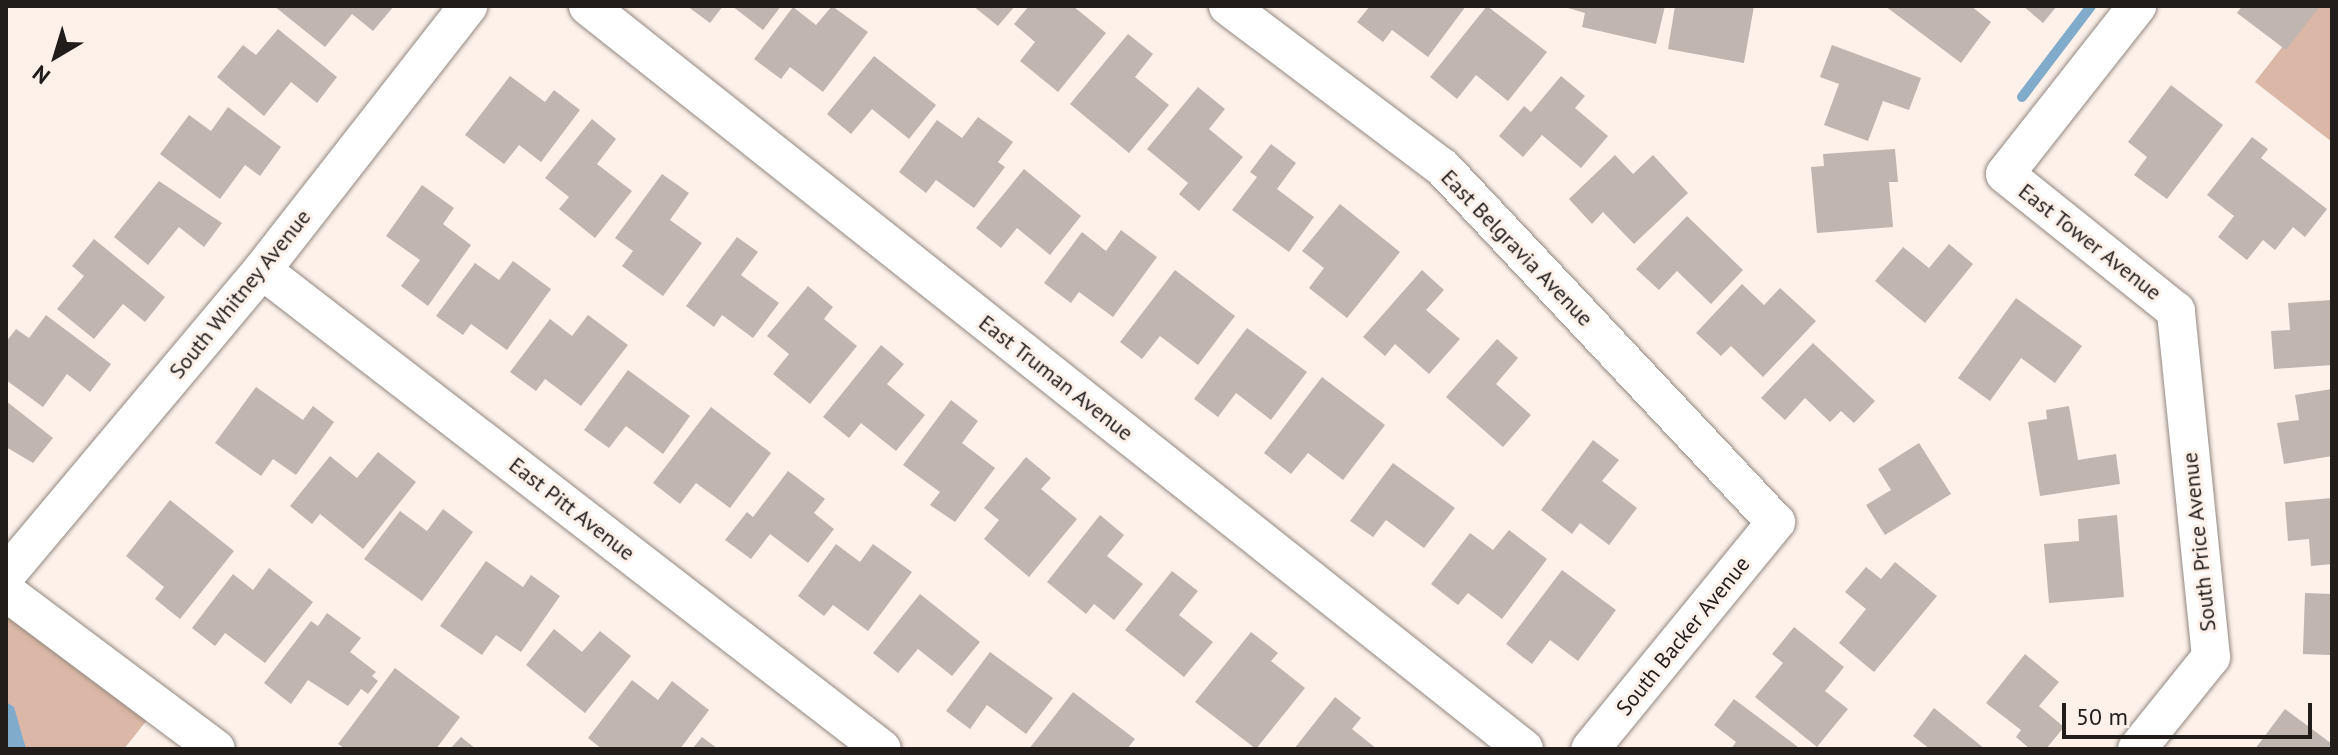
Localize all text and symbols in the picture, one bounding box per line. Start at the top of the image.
north arrow [16,16,96,96]
text: N [27,59,56,90]
street label: East Belgravia Avenue [1435,164,1599,332]
street label: East Tower Avenue [2013,178,2167,306]
street label: South Whitney Avenue [163,203,317,385]
street label: East Truman Avenue [973,309,1139,447]
street label: South Price Avenue [2176,451,2222,633]
street label: East Pitt Avenue [504,452,640,566]
street label: South Backer Avenue [1610,551,1756,721]
scale bar [2066,687,2316,737]
text: 50 m [2076,701,2128,732]

